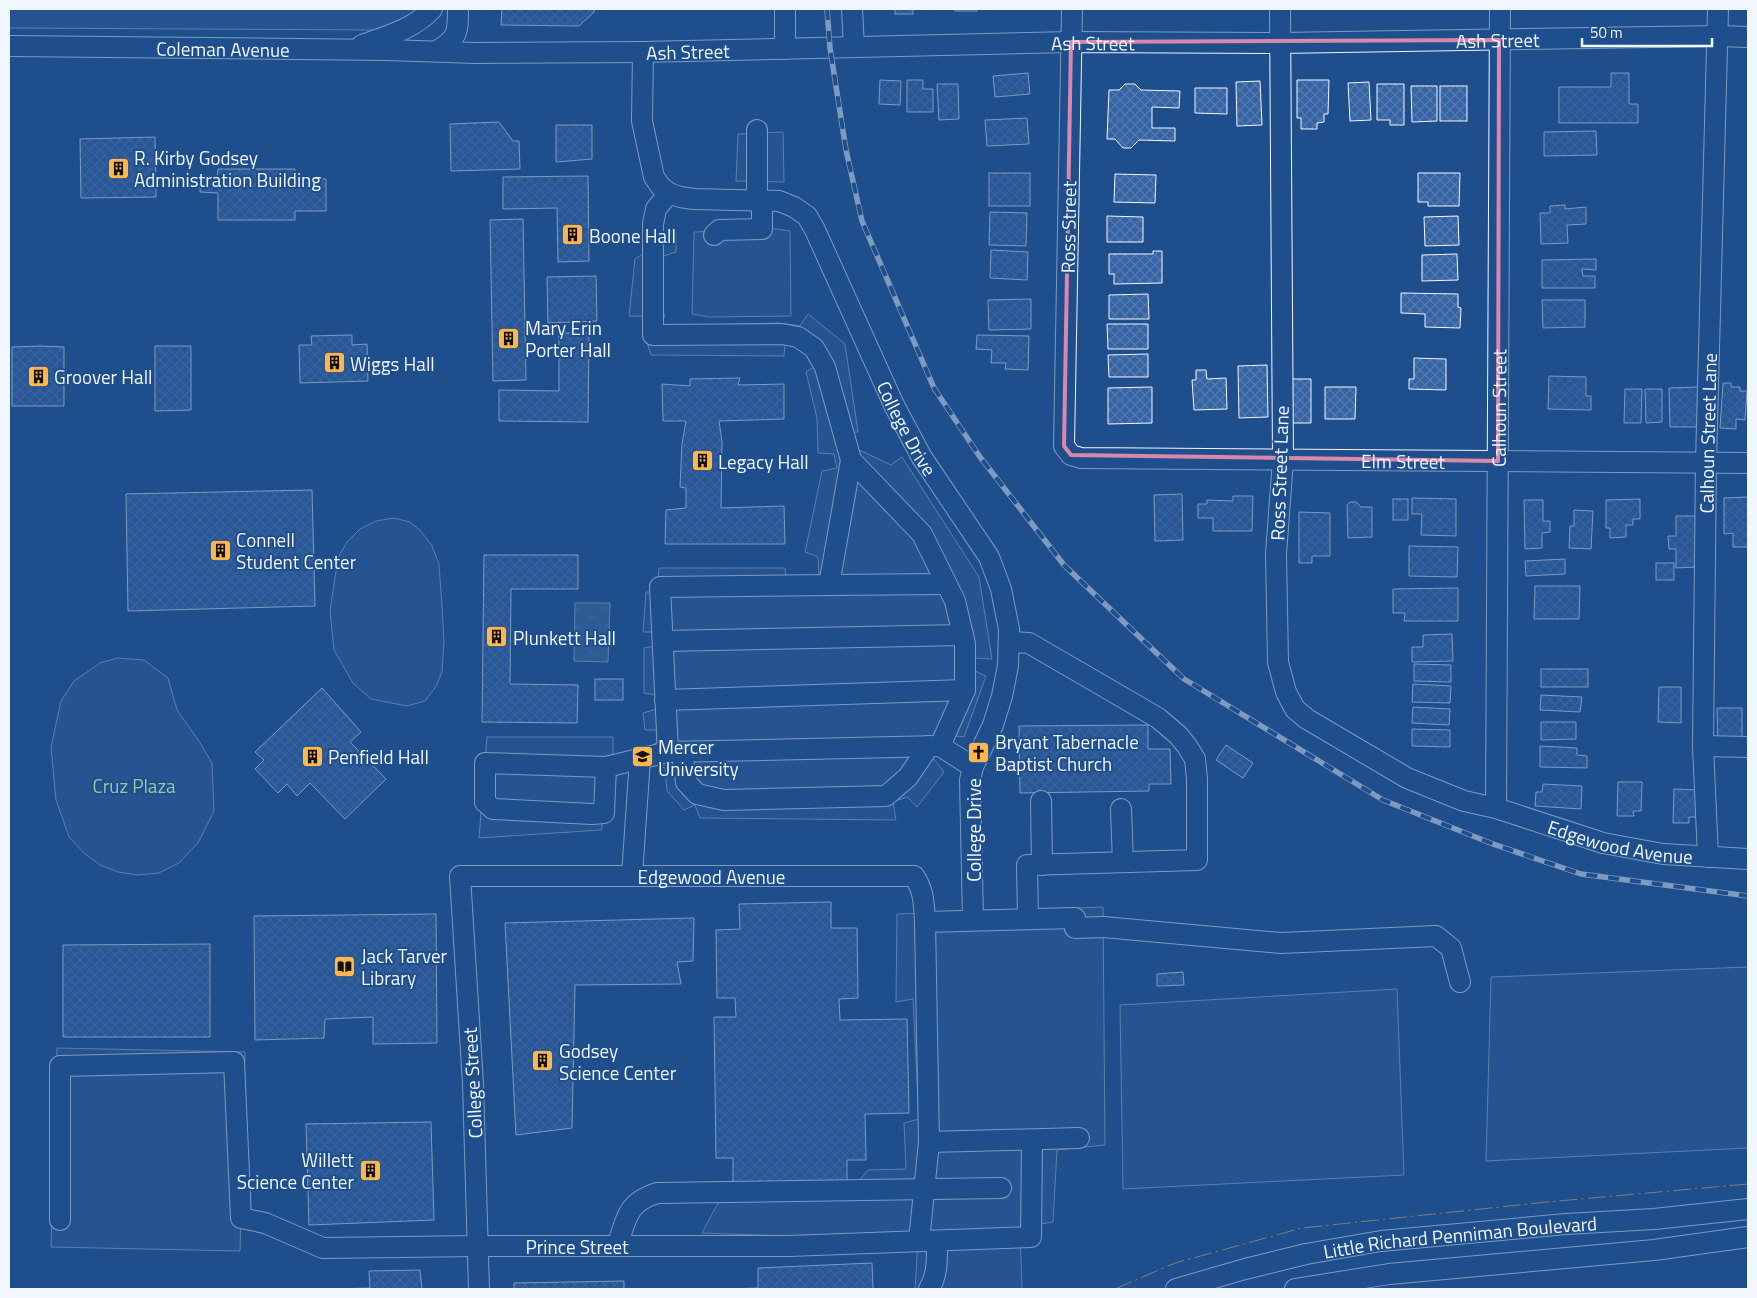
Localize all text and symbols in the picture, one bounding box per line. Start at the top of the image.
scale bar [1582,15,1712,47]
text: 50 m [1590,21,1623,44]
street label: Ash Street [1456,24,1540,55]
street label: Ash Street [1051,27,1135,57]
street label: Coleman Avenue [156,33,290,63]
street label: Ash Street [646,35,730,66]
place label: R. Kirby Godsey Administration Building [134,143,321,194]
building icon: R. Kirby Godsey Administration Building [106,156,130,180]
street label: Ross Street [1053,180,1083,273]
place label: Boone Hall [589,221,676,250]
building icon: Boone Hall [561,223,585,247]
place label: Mary Erin Porter Hall [525,313,611,364]
building icon: Mary Erin Porter Hall [497,326,521,350]
place label: Wiggs Hall [350,349,435,378]
street label: Calhoun Street [1483,349,1513,467]
building icon: Wiggs Hall [322,351,346,375]
street label: Calhoun Street Lane [1691,352,1723,514]
place label: Groover Hall [54,362,152,391]
building icon: Groover Hall [26,364,50,388]
street label: College Drive [870,376,945,481]
street label: Ross Street Lane [1262,405,1296,541]
street label: Elm Street [1361,446,1446,475]
place label: Legacy Hall [718,447,809,476]
building icon: Legacy Hall [690,449,714,473]
place label: Connell Student Center [236,525,357,576]
building icon: Connell Student Center [208,538,232,562]
place label: Plunkett Hall [513,623,616,652]
building icon: Plunkett Hall [485,625,509,649]
place label: Bryant Tabernacle Baptist Church [995,727,1139,778]
place label: Mercer University [658,732,739,783]
church icon: Bryant Tabernacle Baptist Church [967,740,991,764]
place label: Penfield Hall [328,742,429,771]
building icon: Penfield Hall [300,744,324,768]
school or university icon: Mercer University [630,745,654,769]
park label: Cruz Plaza [92,771,176,800]
street label: College Drive [959,778,988,882]
street label: Edgewood Avenue [1544,811,1694,870]
street label: Edgewood Avenue [638,862,785,891]
place label: Jack Tarver Library [361,941,448,992]
library icon: Jack Tarver Library [333,954,357,978]
street label: College Street [455,1026,489,1139]
place label: Godsey Science Center [559,1036,677,1087]
building icon: Godsey Science Center [531,1049,555,1073]
place label: Willett Science Center [237,1145,354,1196]
building icon: Willett Science Center [358,1158,382,1182]
street label: Little Richard Penniman Boulevard [1321,1208,1598,1265]
street label: Prince Street [525,1232,629,1261]

